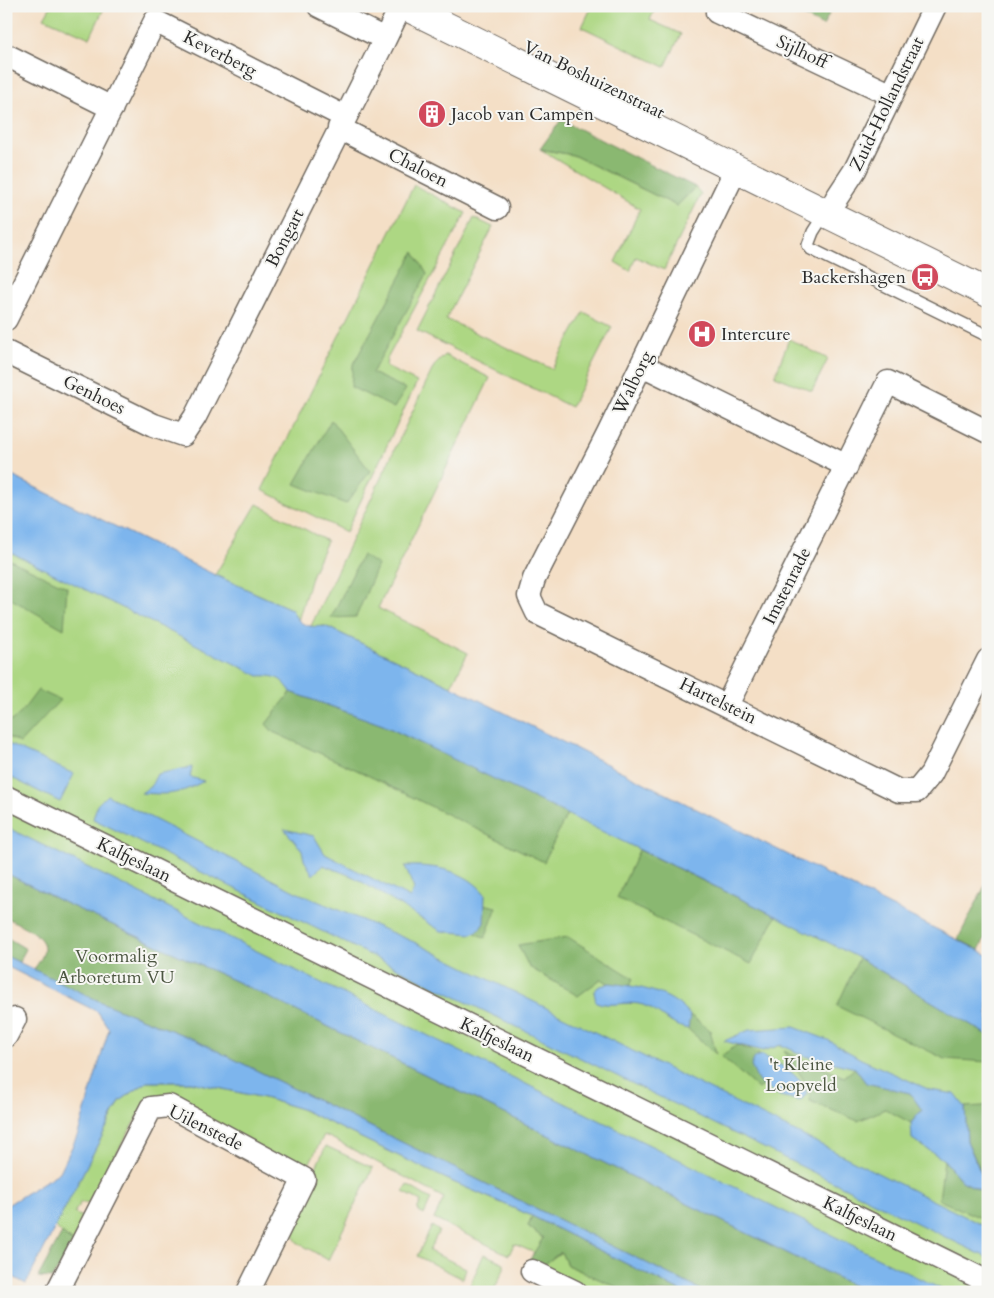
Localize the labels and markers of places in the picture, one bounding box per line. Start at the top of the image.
building icon: Jacob van Campen [417,99,447,129]
place label: Jacob van Campen [448,102,595,127]
bus stop icon: Backershagen [910,262,940,292]
place label: Backershagen [801,265,907,290]
hospital icon: Intercure [687,319,717,349]
place label: Intercure [721,322,791,347]

